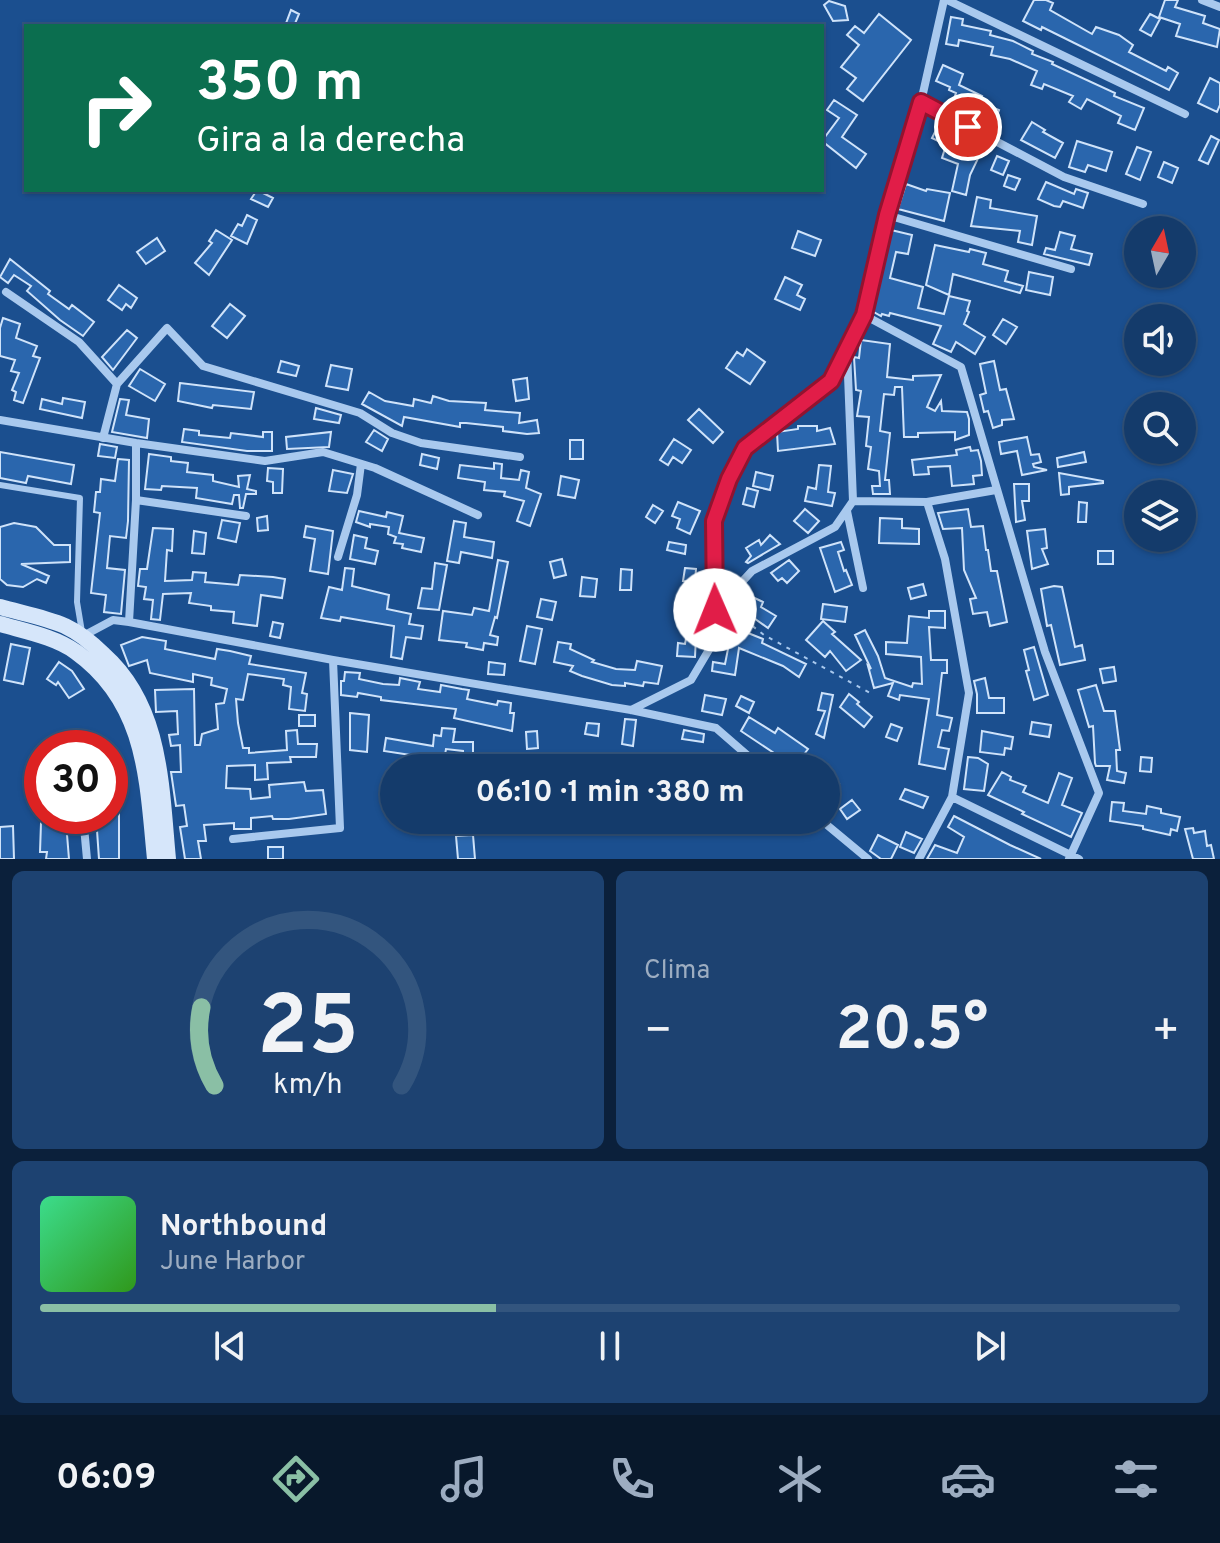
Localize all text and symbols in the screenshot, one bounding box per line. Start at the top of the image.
text: 350 m [196,50,364,120]
icon: right [64,56,168,160]
pin [934,93,1002,161]
icon: arrive [946,105,990,149]
text: Gira a la derecha [196,119,465,165]
north arrow [1124,216,1196,288]
map controls [1124,216,1196,552]
button: sound [1124,304,1196,376]
button: search [1124,392,1196,464]
button: layers [1124,480,1196,552]
position arrow [673,568,757,652]
speed limit sign: 30 [24,730,128,834]
text: 06:10 · 1 min · 380 m [475,775,745,812]
text: Clima [644,955,710,988]
text: 25 [257,979,359,1084]
text: 20.5° [836,995,988,1071]
text: − [644,1005,672,1061]
text: + [1152,1005,1180,1061]
text: km/h [273,1068,343,1104]
text: Northbound [160,1209,327,1246]
text: June Harbor [160,1246,305,1279]
icon: previous [208,1324,252,1368]
icon: pause [588,1324,632,1368]
icon: next [968,1324,1012,1368]
icon: directions [268,1451,324,1507]
icon: music [436,1451,492,1507]
icon: phone [604,1451,660,1507]
icon: climate [772,1451,828,1507]
icon: car [940,1451,996,1507]
icon: filters [1108,1451,1164,1507]
text: 06:09 [56,1456,156,1502]

